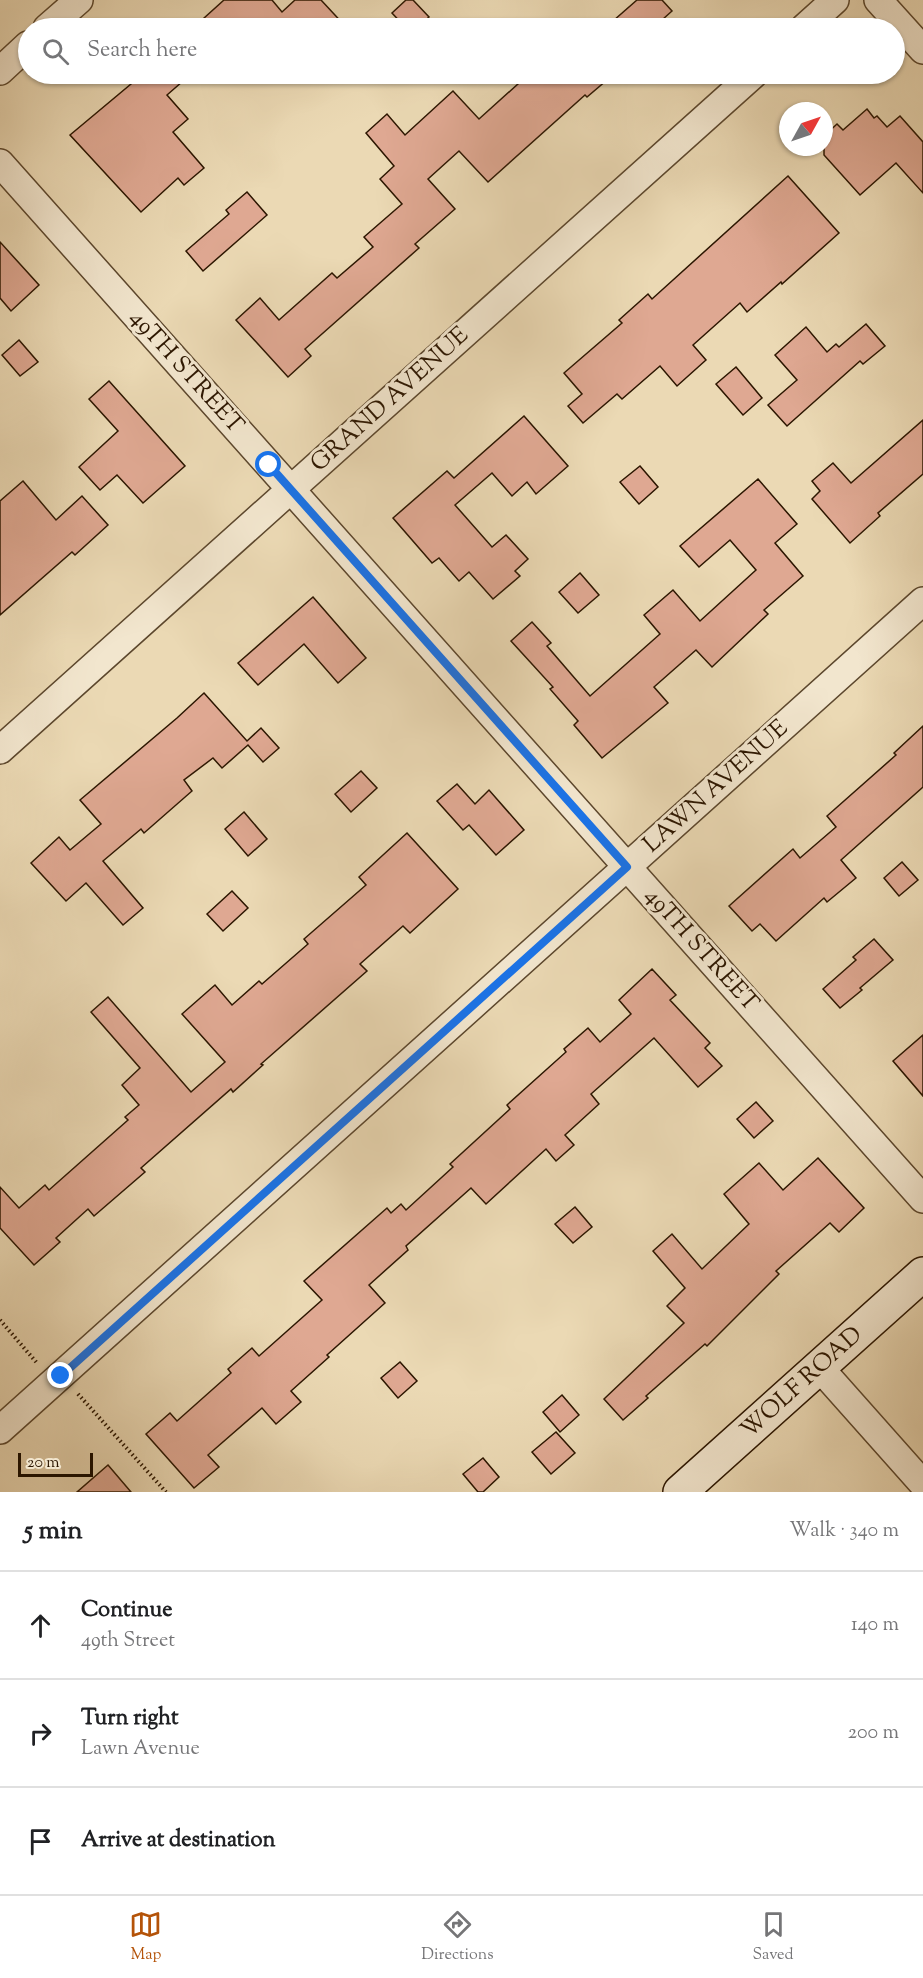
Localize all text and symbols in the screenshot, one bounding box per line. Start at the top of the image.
search box [18,18,905,84]
icon: search [39,35,72,68]
text: Search here [87,35,197,67]
north arrow [779,102,833,156]
street label: 49TH STREET [121,302,251,442]
street label: GRAND AVENUE [303,319,477,480]
route start [255,451,281,477]
street label: LAWN AVENUE [636,712,796,861]
street label: 49TH STREET [636,880,766,1020]
street label: WOLF ROAD [733,1319,871,1447]
route end [47,1362,73,1388]
scale bar [18,1450,93,1478]
text: 20 m [27,1452,60,1475]
text: 5 min [24,1513,83,1550]
text: Walk · 340 m [789,1517,899,1546]
text: Continue [81,1595,172,1627]
icon: ahead [24,1609,57,1642]
text: 140 m [851,1611,899,1640]
text: 49th Street [81,1627,175,1656]
text: Turn right [81,1703,178,1735]
icon: right [24,1717,57,1750]
text: 200 m [848,1719,899,1748]
text: Lawn Avenue [81,1735,200,1764]
icon: arrive [24,1825,57,1858]
text: Arrive at destination [81,1825,276,1857]
tab: Map [129,1908,162,1967]
tab: Directions [421,1908,494,1967]
tab: Saved [752,1908,794,1967]

